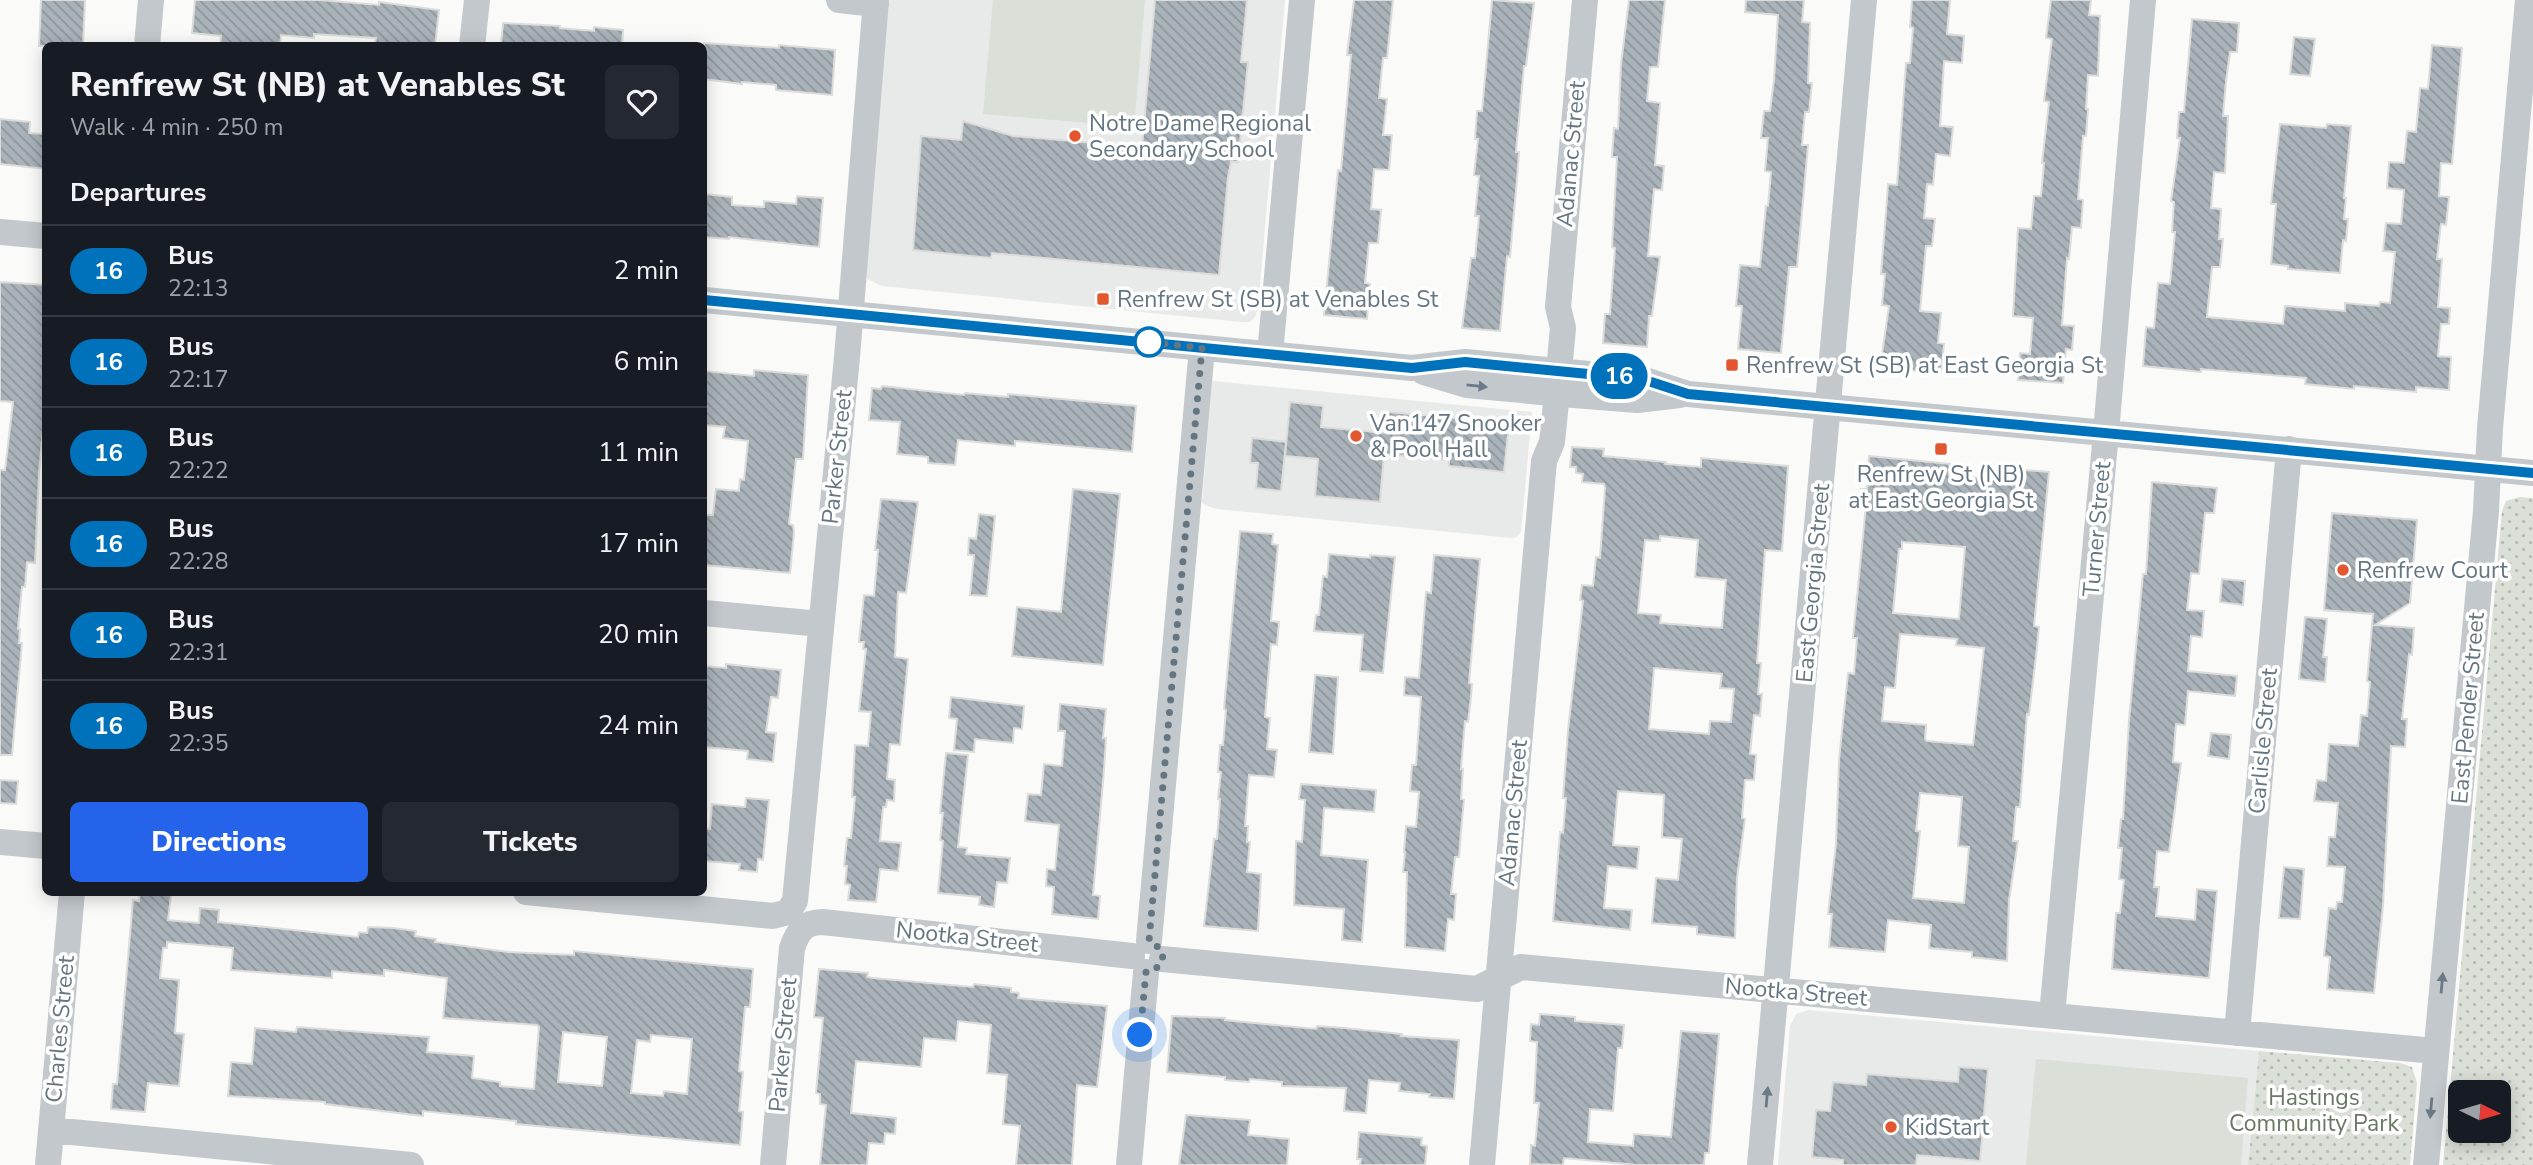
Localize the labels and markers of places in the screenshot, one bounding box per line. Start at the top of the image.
place label: Notre Dame Regional Secondary School [1089,108,1311,165]
marker: Notre Dame Regional Secondary School [1067,128,1083,144]
place label: Renfrew St (SB) at Venables St [1117,284,1439,315]
marker: Renfrew St (SB) at Venables St [1095,291,1111,307]
unlabelled marker [1134,327,1164,357]
place label: Renfrew St (SB) at East Georgia St [1746,350,2104,381]
marker: Renfrew St (SB) at East Georgia St [1724,357,1740,373]
place label: Van147 Snooker & Pool Hall [1369,408,1542,465]
marker: Van147 Snooker & Pool Hall [1348,428,1364,444]
marker: Renfrew St (NB) at East Georgia St [1933,441,1949,457]
place label: Renfrew St (NB) at East Georgia St [1848,459,2035,516]
place label: Renfrew Court [2357,555,2509,586]
marker: Renfrew Court [2335,562,2351,578]
place label: KidStart [1905,1112,1990,1143]
marker: KidStart [1883,1119,1899,1135]

